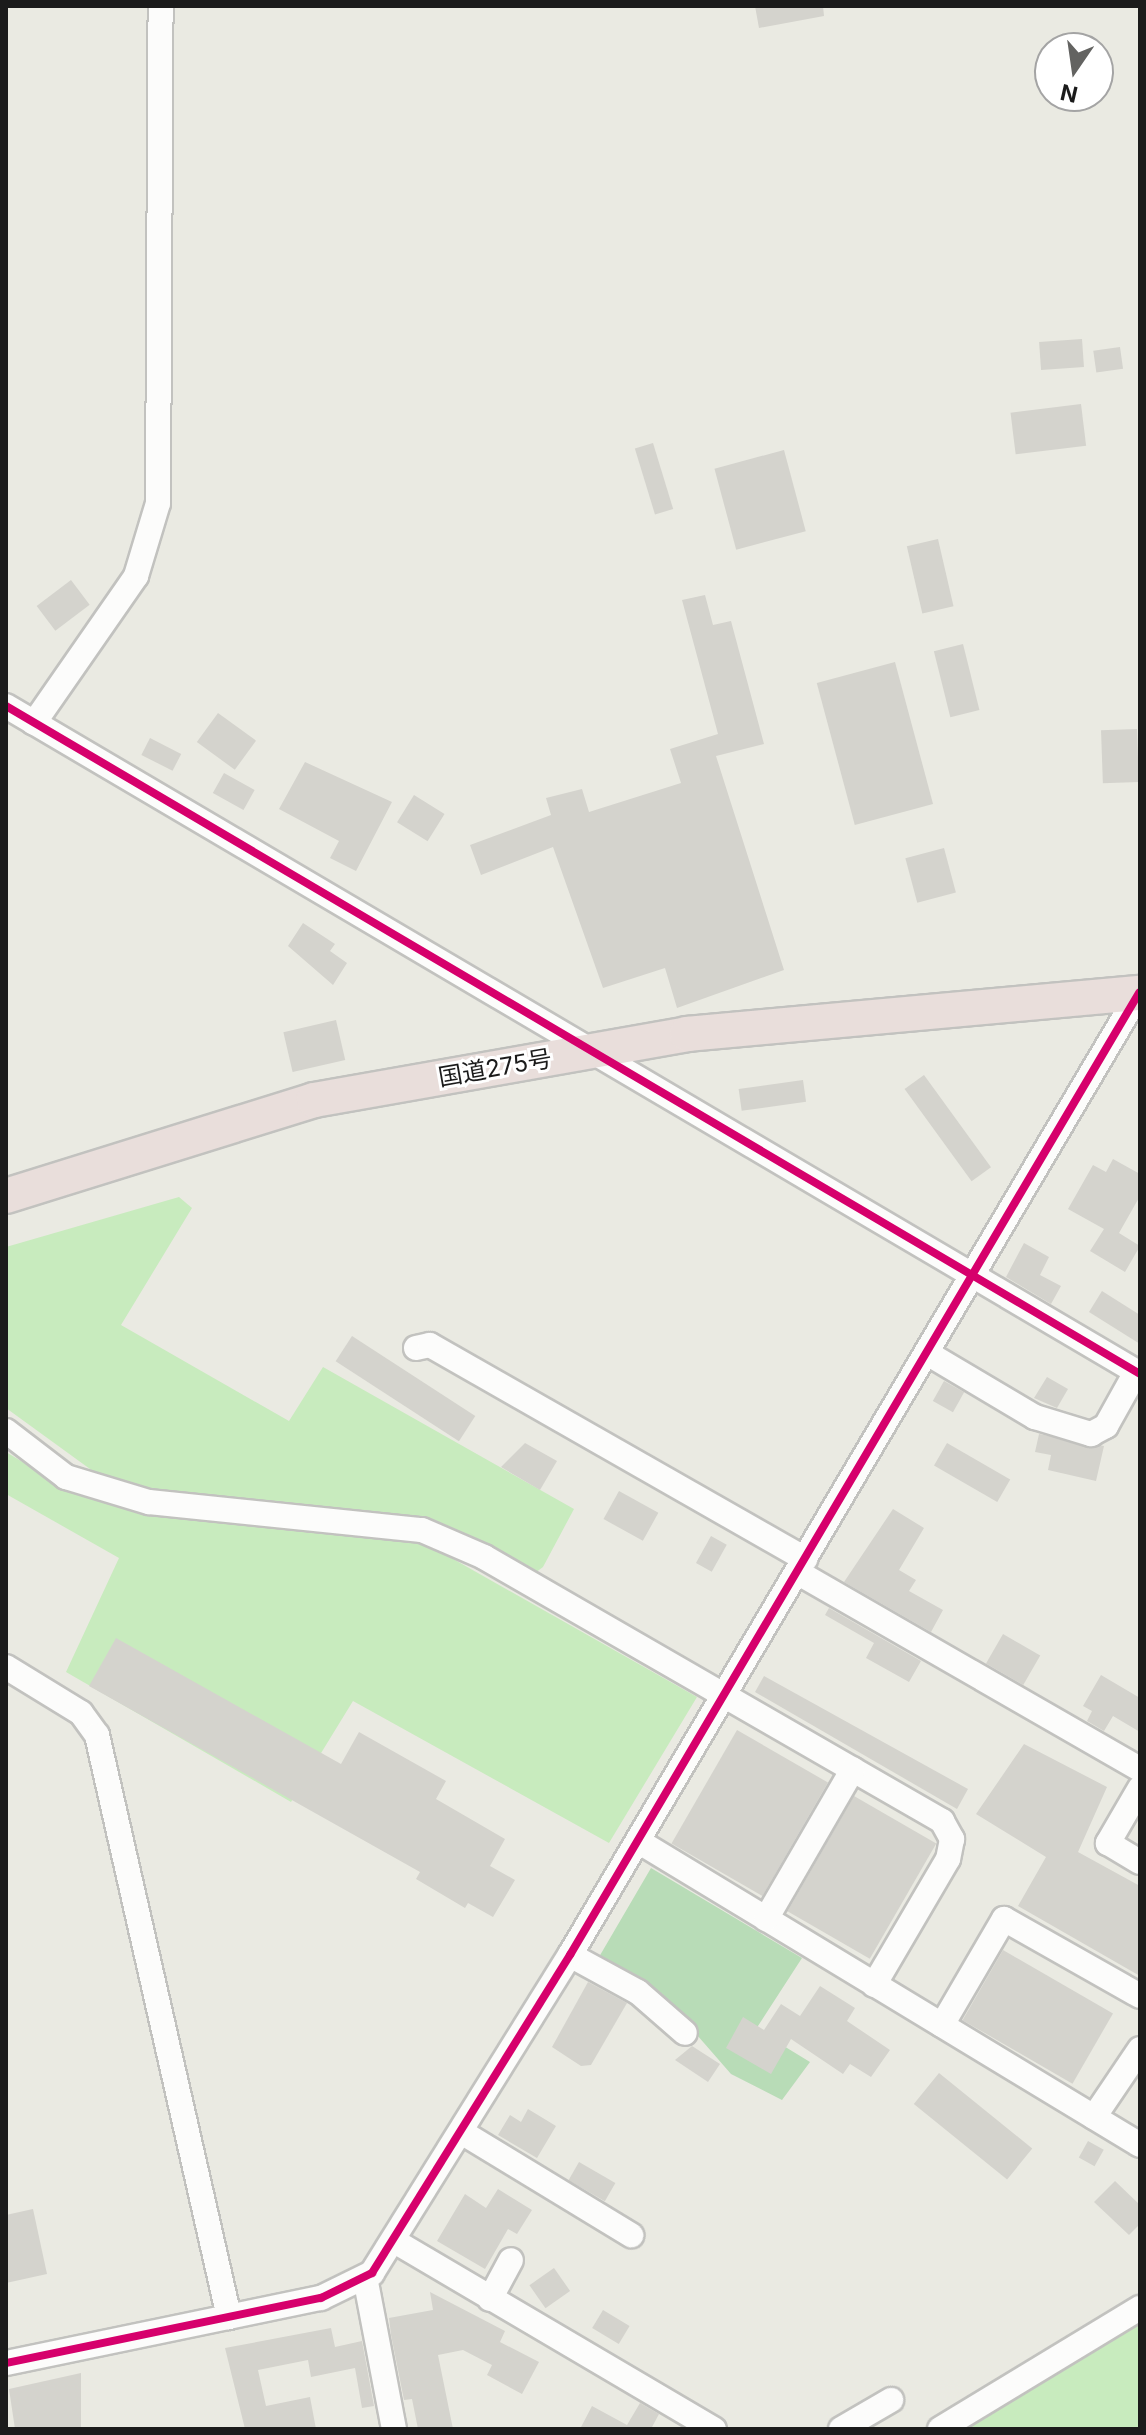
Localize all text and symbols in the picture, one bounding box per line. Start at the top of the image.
north arrow [1034,32,1114,112]
text: N [1058,79,1080,108]
street label: 国道275号 [436,1044,554,1092]

